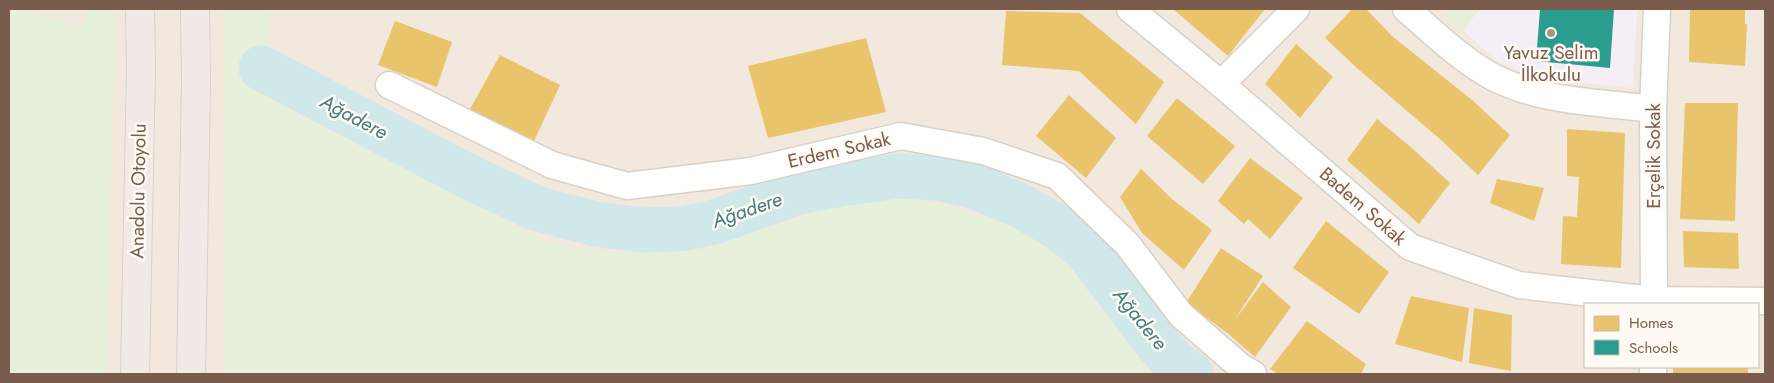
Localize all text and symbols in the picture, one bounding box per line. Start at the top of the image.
marker: Yavuz Selim İlkokulu [1545,27,1557,39]
place label: Yavuz Selim İlkokulu [1504,39,1598,88]
water label: Ağadere [314,87,393,147]
street label: Erçelik Sokak [1640,103,1667,209]
street label: Anadolu Otoyolu [123,123,153,259]
street label: Erdem Sokak [785,125,894,175]
street label: Badem Sokak [1314,161,1413,252]
water label: Ağadere [707,185,786,236]
water label: Ağadere [1105,281,1174,356]
legend [1584,303,1759,368]
text: Homes [1629,312,1673,334]
text: Schools [1629,337,1678,359]

